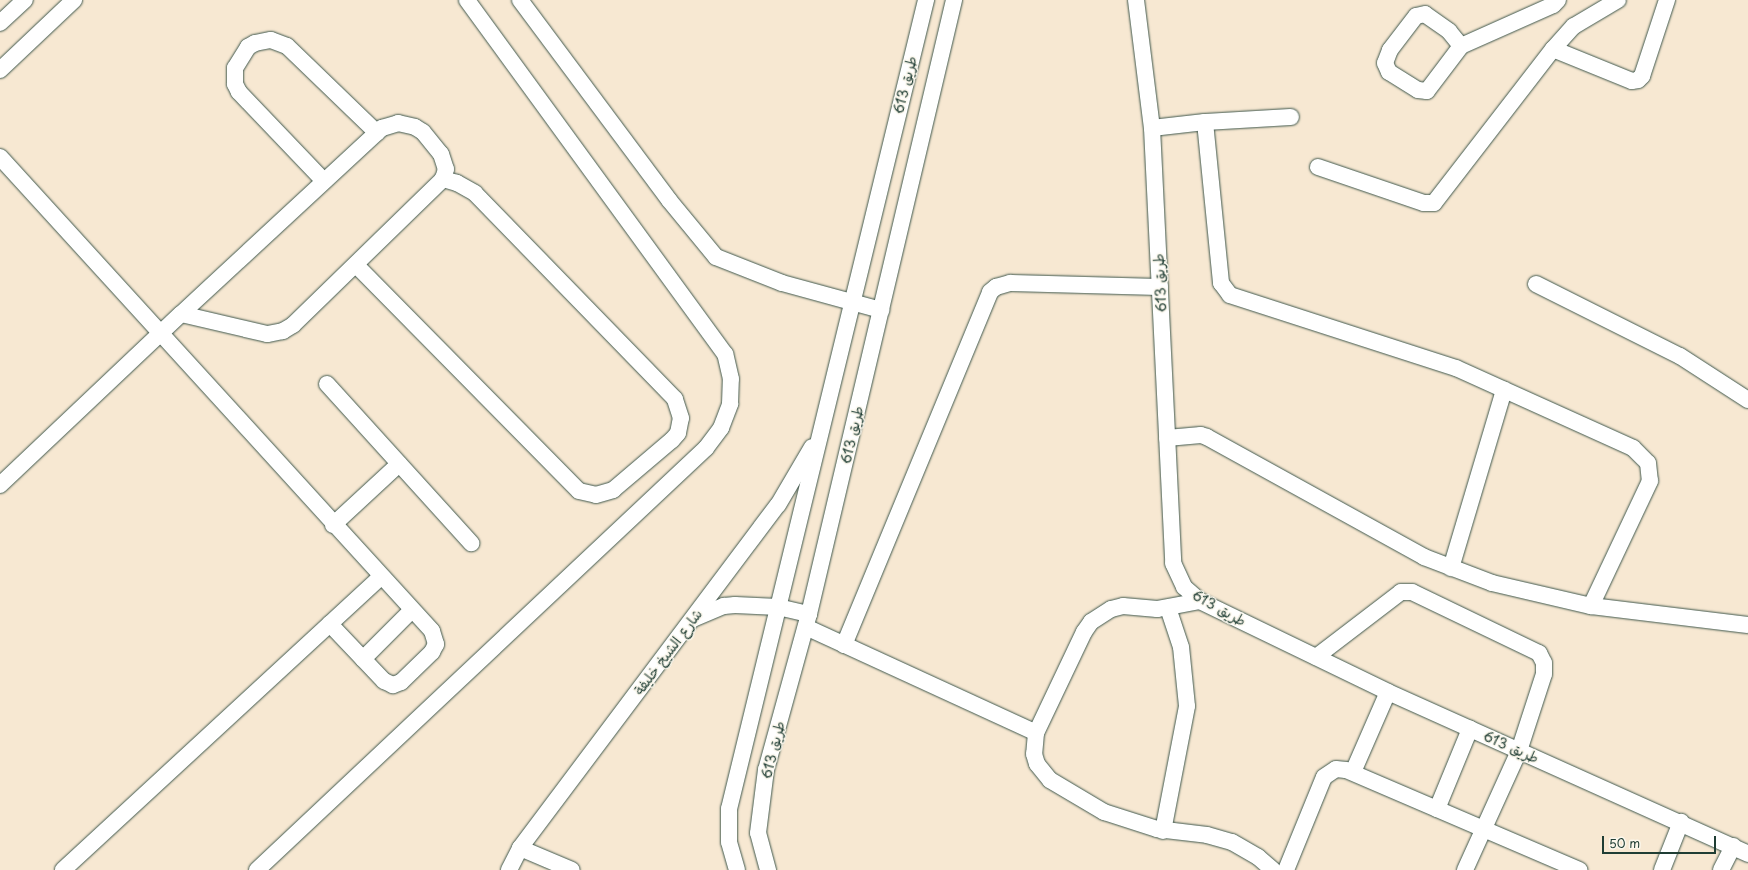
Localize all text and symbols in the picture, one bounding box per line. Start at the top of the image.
street label: طريق 613 [890,54,920,116]
street label: طريق 613 [1150,253,1170,313]
street label: طريق 613 [837,404,867,466]
street label: طريق 613 [1189,586,1249,630]
street label: شارع الشيخ خليفة [630,606,706,698]
street label: طريق 613 [758,719,788,781]
street label: طريق 613 [1481,727,1541,767]
scale bar [1604,828,1718,854]
text: 50 m [1609,834,1640,852]

